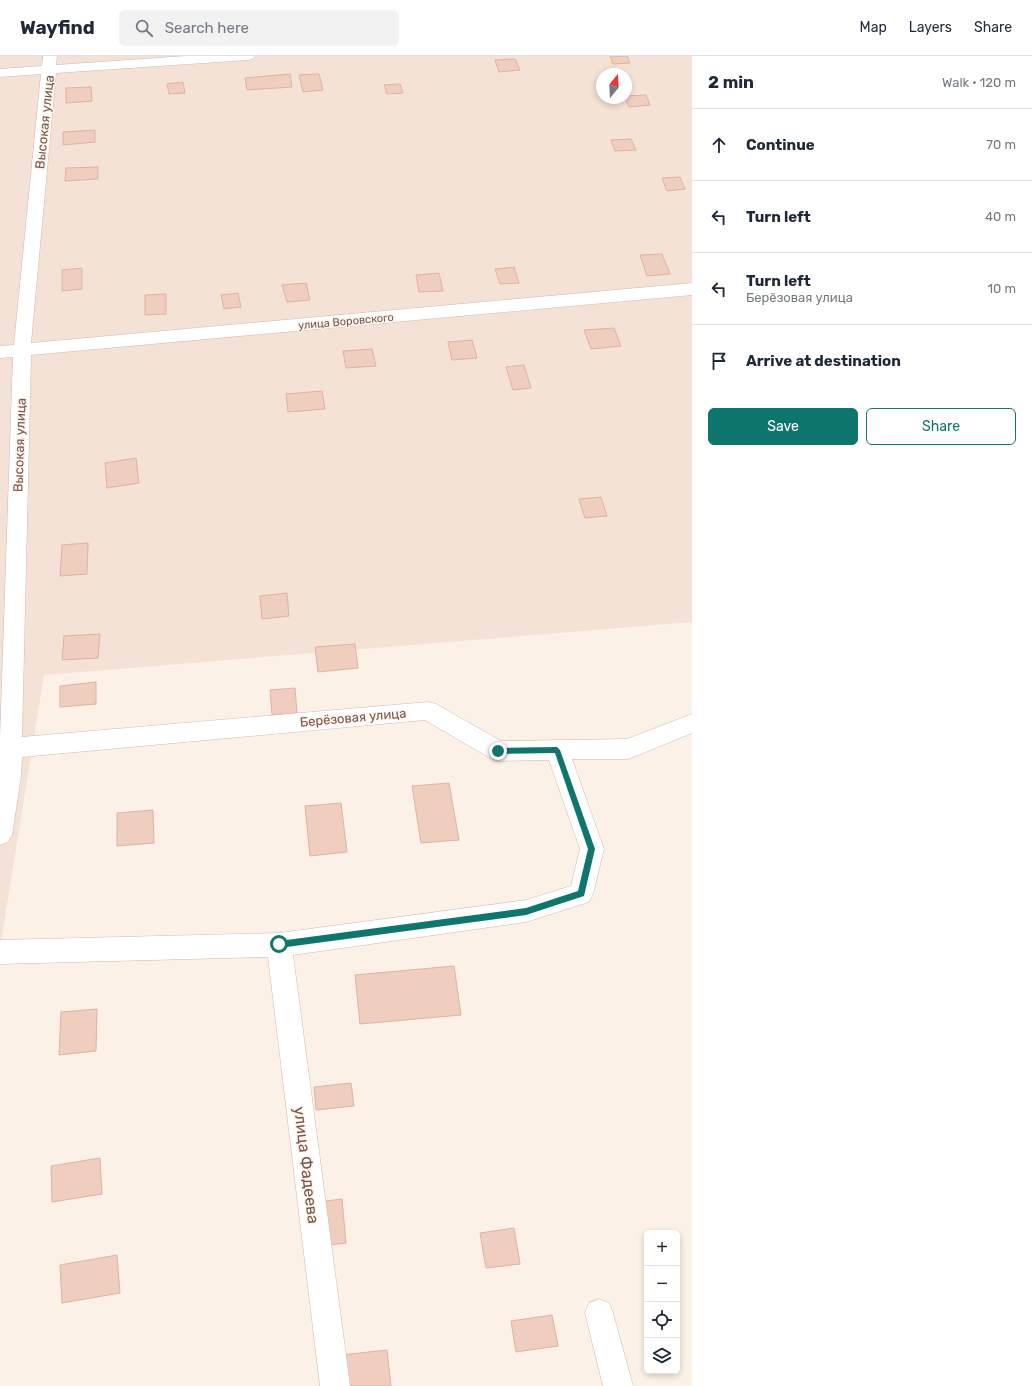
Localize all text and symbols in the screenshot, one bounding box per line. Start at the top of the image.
search box [119,10,399,46]
text: Wayfind [20,16,95,39]
icon: search [133,17,155,39]
text: Search here [165,19,249,37]
text: Map [860,19,887,36]
text: Layers [909,19,952,36]
text: Share [974,19,1012,36]
north arrow [596,68,632,104]
text: 2 min [708,72,754,92]
street label: Высокая улица [32,74,57,170]
text: Walk · 120 m [942,75,1016,90]
icon: ahead [708,134,730,156]
text: Continue [746,136,815,154]
text: 70 m [986,137,1016,152]
icon: left [708,206,730,228]
text: Turn left [746,208,811,226]
text: 40 m [985,209,1016,224]
text: Turn left [746,272,811,290]
icon: left [708,278,730,300]
text: 10 m [987,281,1016,296]
text: Берёзовая улица [746,290,853,305]
street label: улица Воровского [298,311,394,332]
icon: arrive [708,350,730,372]
text: Arrive at destination [746,352,901,370]
street label: Высокая улица [10,398,29,492]
button: Save [708,408,858,445]
button: Share [866,408,1016,445]
street label: Берёзовая улица [299,705,407,730]
route end [489,742,507,760]
route start [270,935,288,953]
street label: улица Фадеева [290,1105,323,1225]
map controls [644,1230,680,1374]
button: + [644,1230,680,1266]
button: − [644,1266,680,1302]
button: locate [644,1302,680,1338]
button: layers [644,1338,680,1374]

